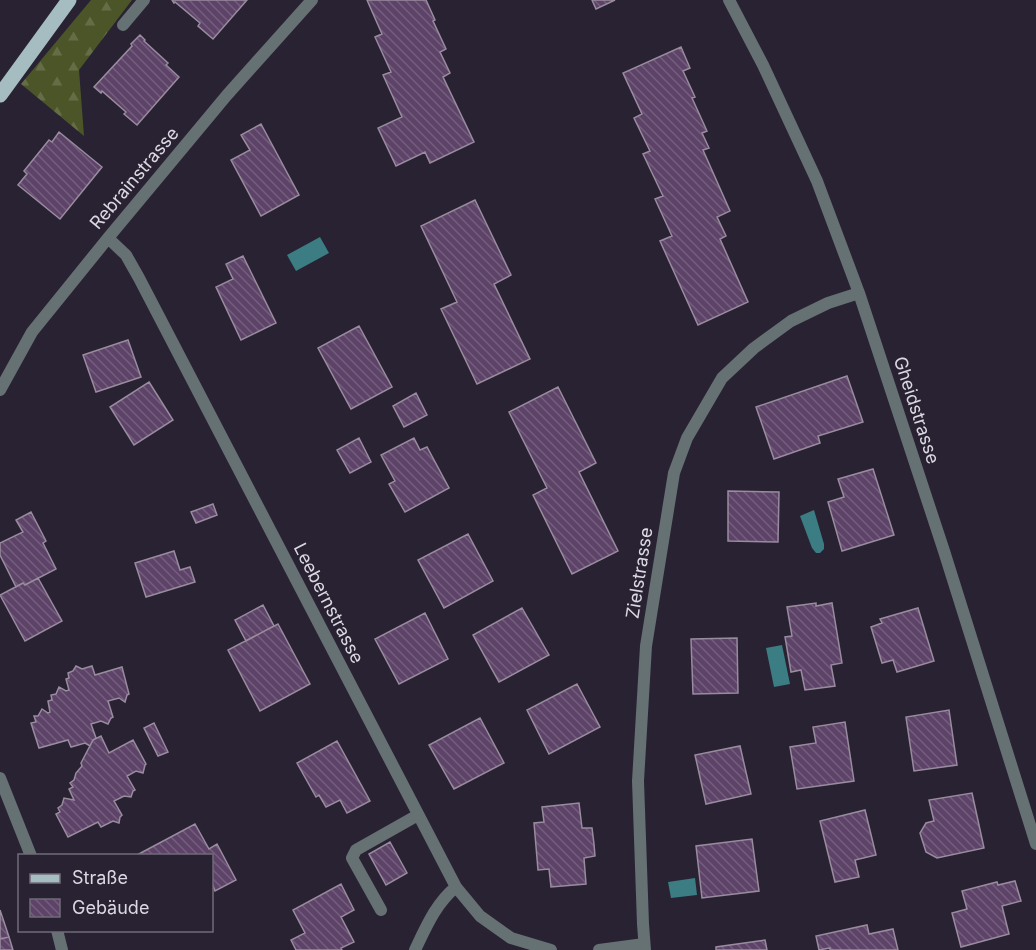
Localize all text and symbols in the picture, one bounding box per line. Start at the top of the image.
street label: Rebrainstrasse [85,123,183,233]
street label: Gheidstrasse [890,354,944,466]
street label: Zielstrasse [621,526,657,620]
street label: Leebernstrasse [290,539,368,667]
legend [18,854,213,932]
text: Straße [72,867,128,888]
text: Gebäude [72,897,149,918]

